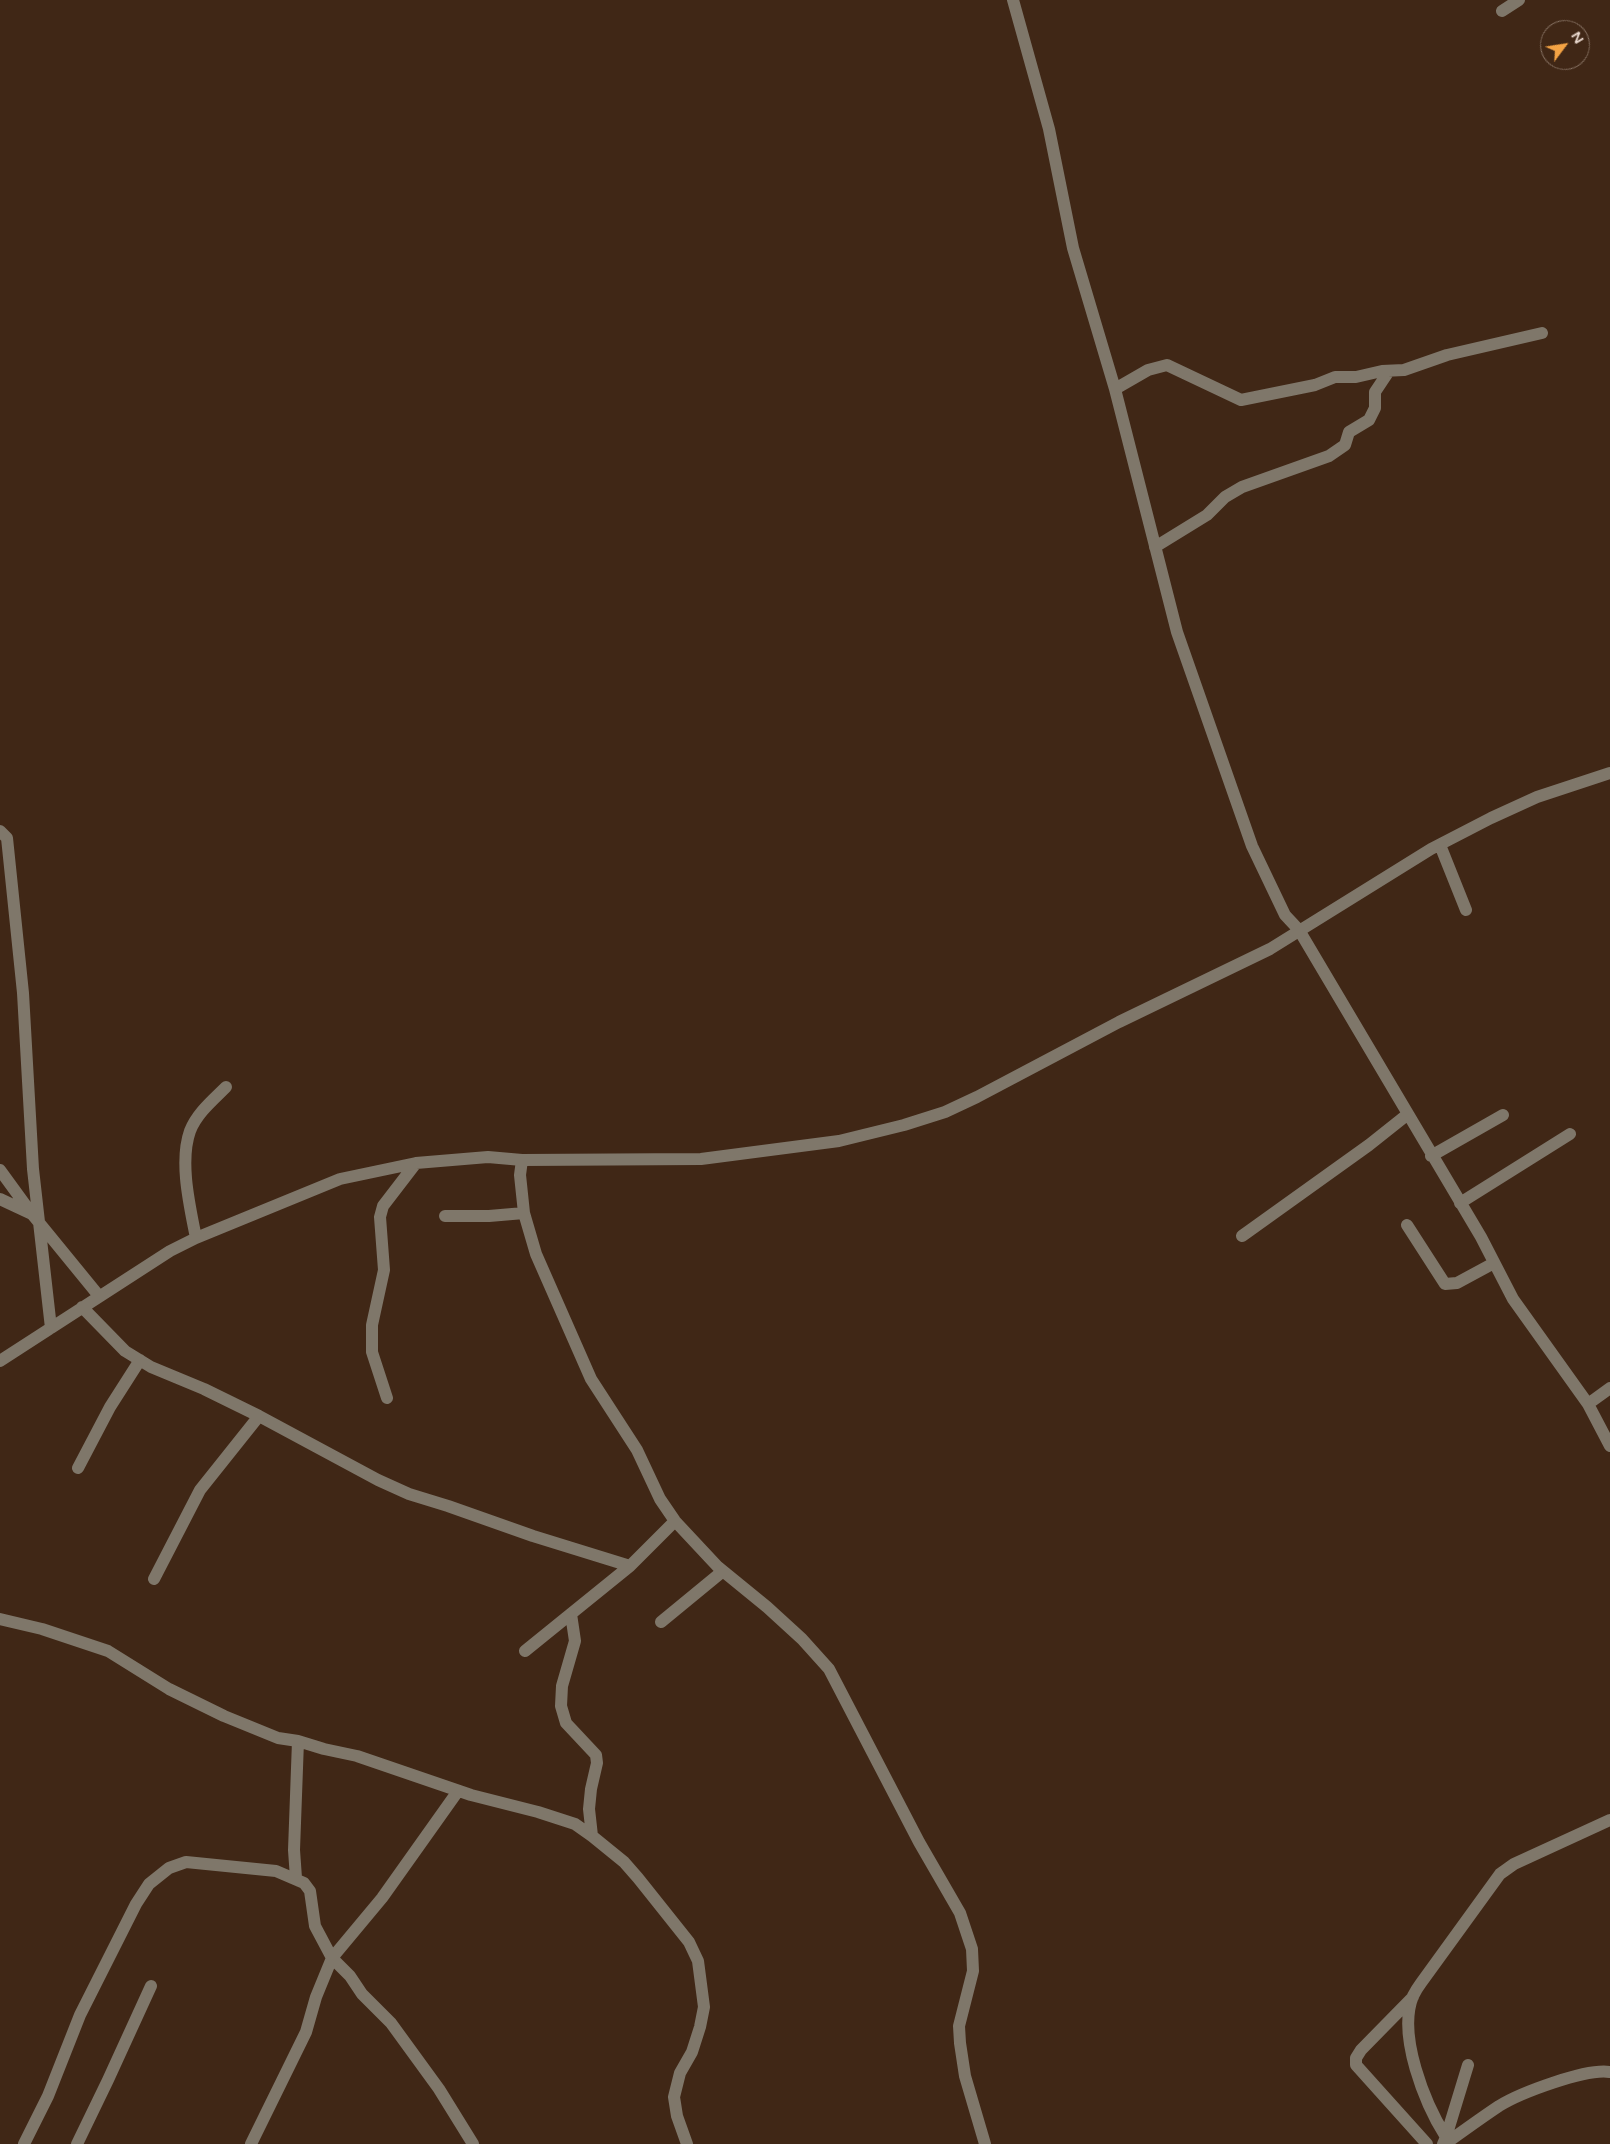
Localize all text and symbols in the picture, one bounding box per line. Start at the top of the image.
north arrow [1540,20,1590,70]
text: N [1567,28,1588,47]

